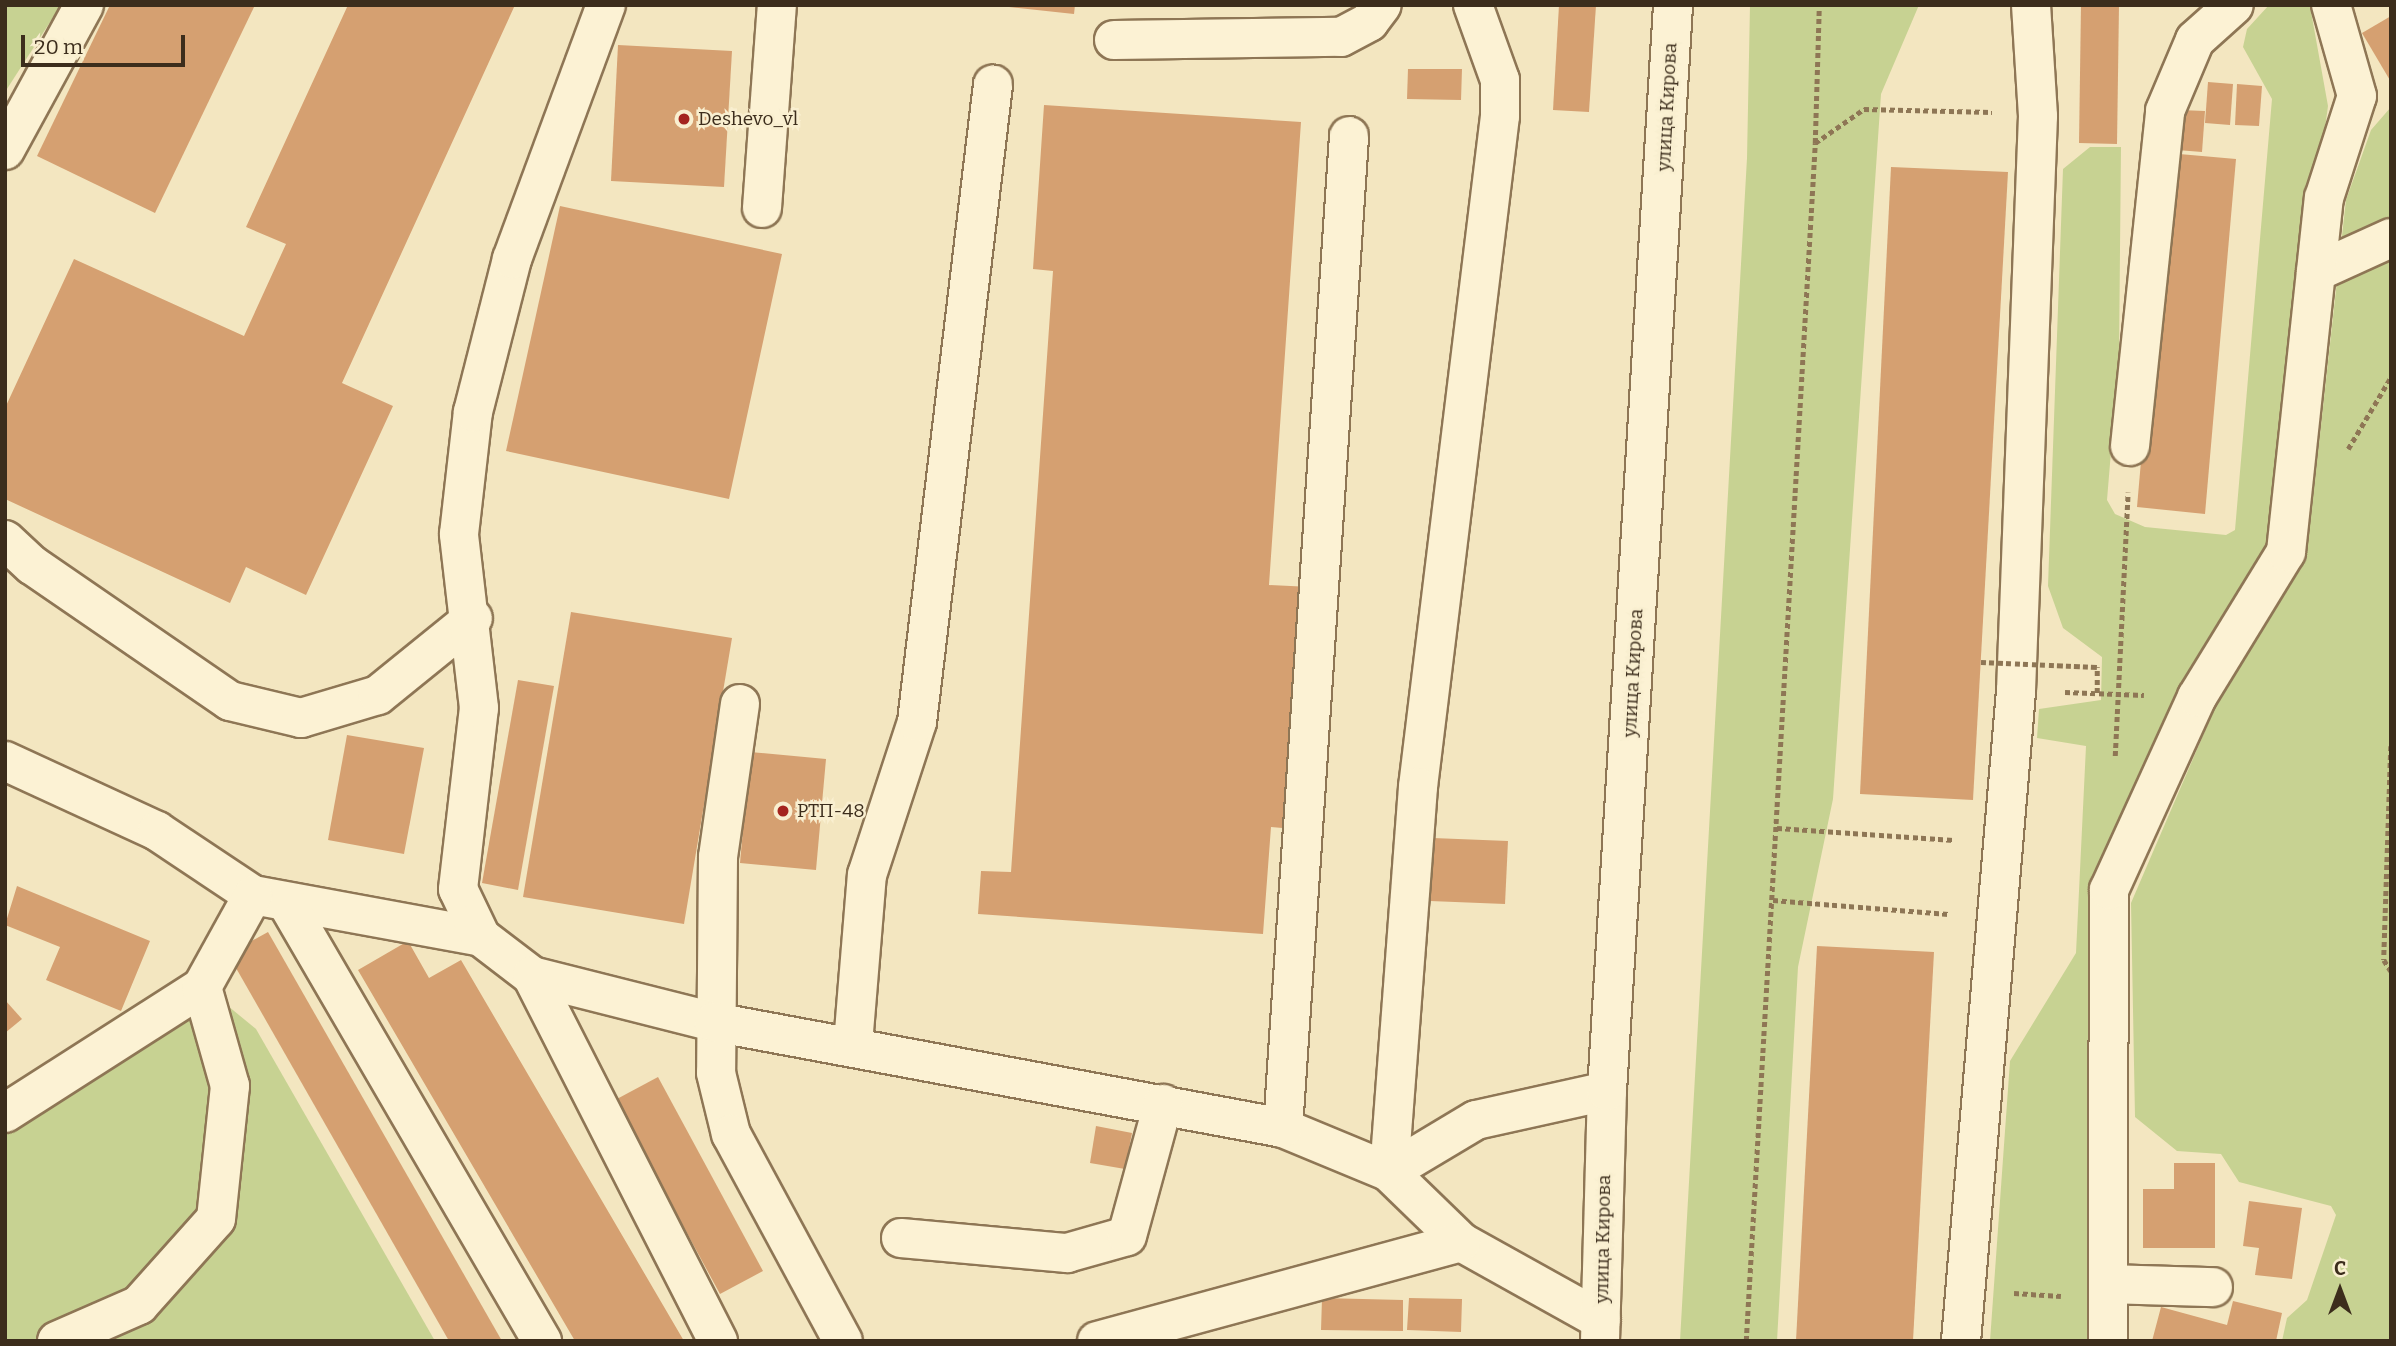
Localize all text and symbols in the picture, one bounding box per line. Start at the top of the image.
scale bar [24,21,189,65]
text: 20 m [34,34,83,60]
street label: улица Кирова [1652,42,1682,172]
place label: Deshevo_vl [698,108,798,130]
marker: Deshevo_vl [676,111,692,127]
street label: улица Кирова [1618,608,1648,738]
place label: РТП-48 [797,800,865,822]
marker: РТП-48 [775,803,791,819]
street label: улица Кирова [1590,1174,1616,1304]
north arrow [2305,1255,2375,1325]
text: С [2334,1257,2346,1280]

